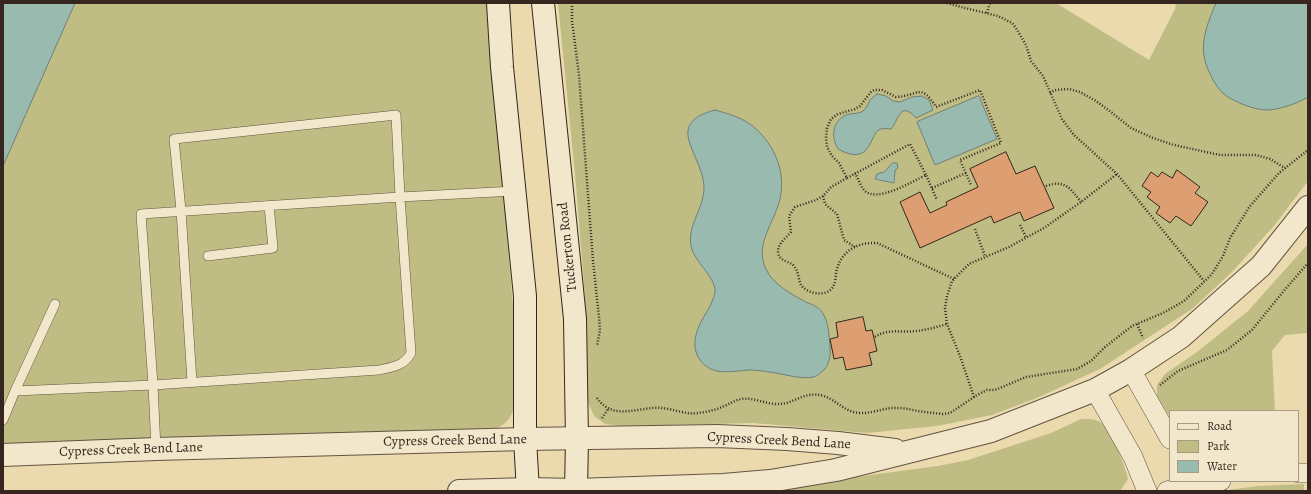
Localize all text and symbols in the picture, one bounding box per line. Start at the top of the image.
street label: Tuckerton Road [555,201,581,293]
legend [1169,410,1299,482]
text: Road [1207,418,1232,434]
street label: Cypress Creek Bend Lane [707,429,851,453]
street label: Cypress Creek Bend Lane [383,431,527,451]
text: Park [1207,438,1230,454]
street label: Cypress Creek Bend Lane [59,439,203,461]
text: Water [1207,458,1237,474]

